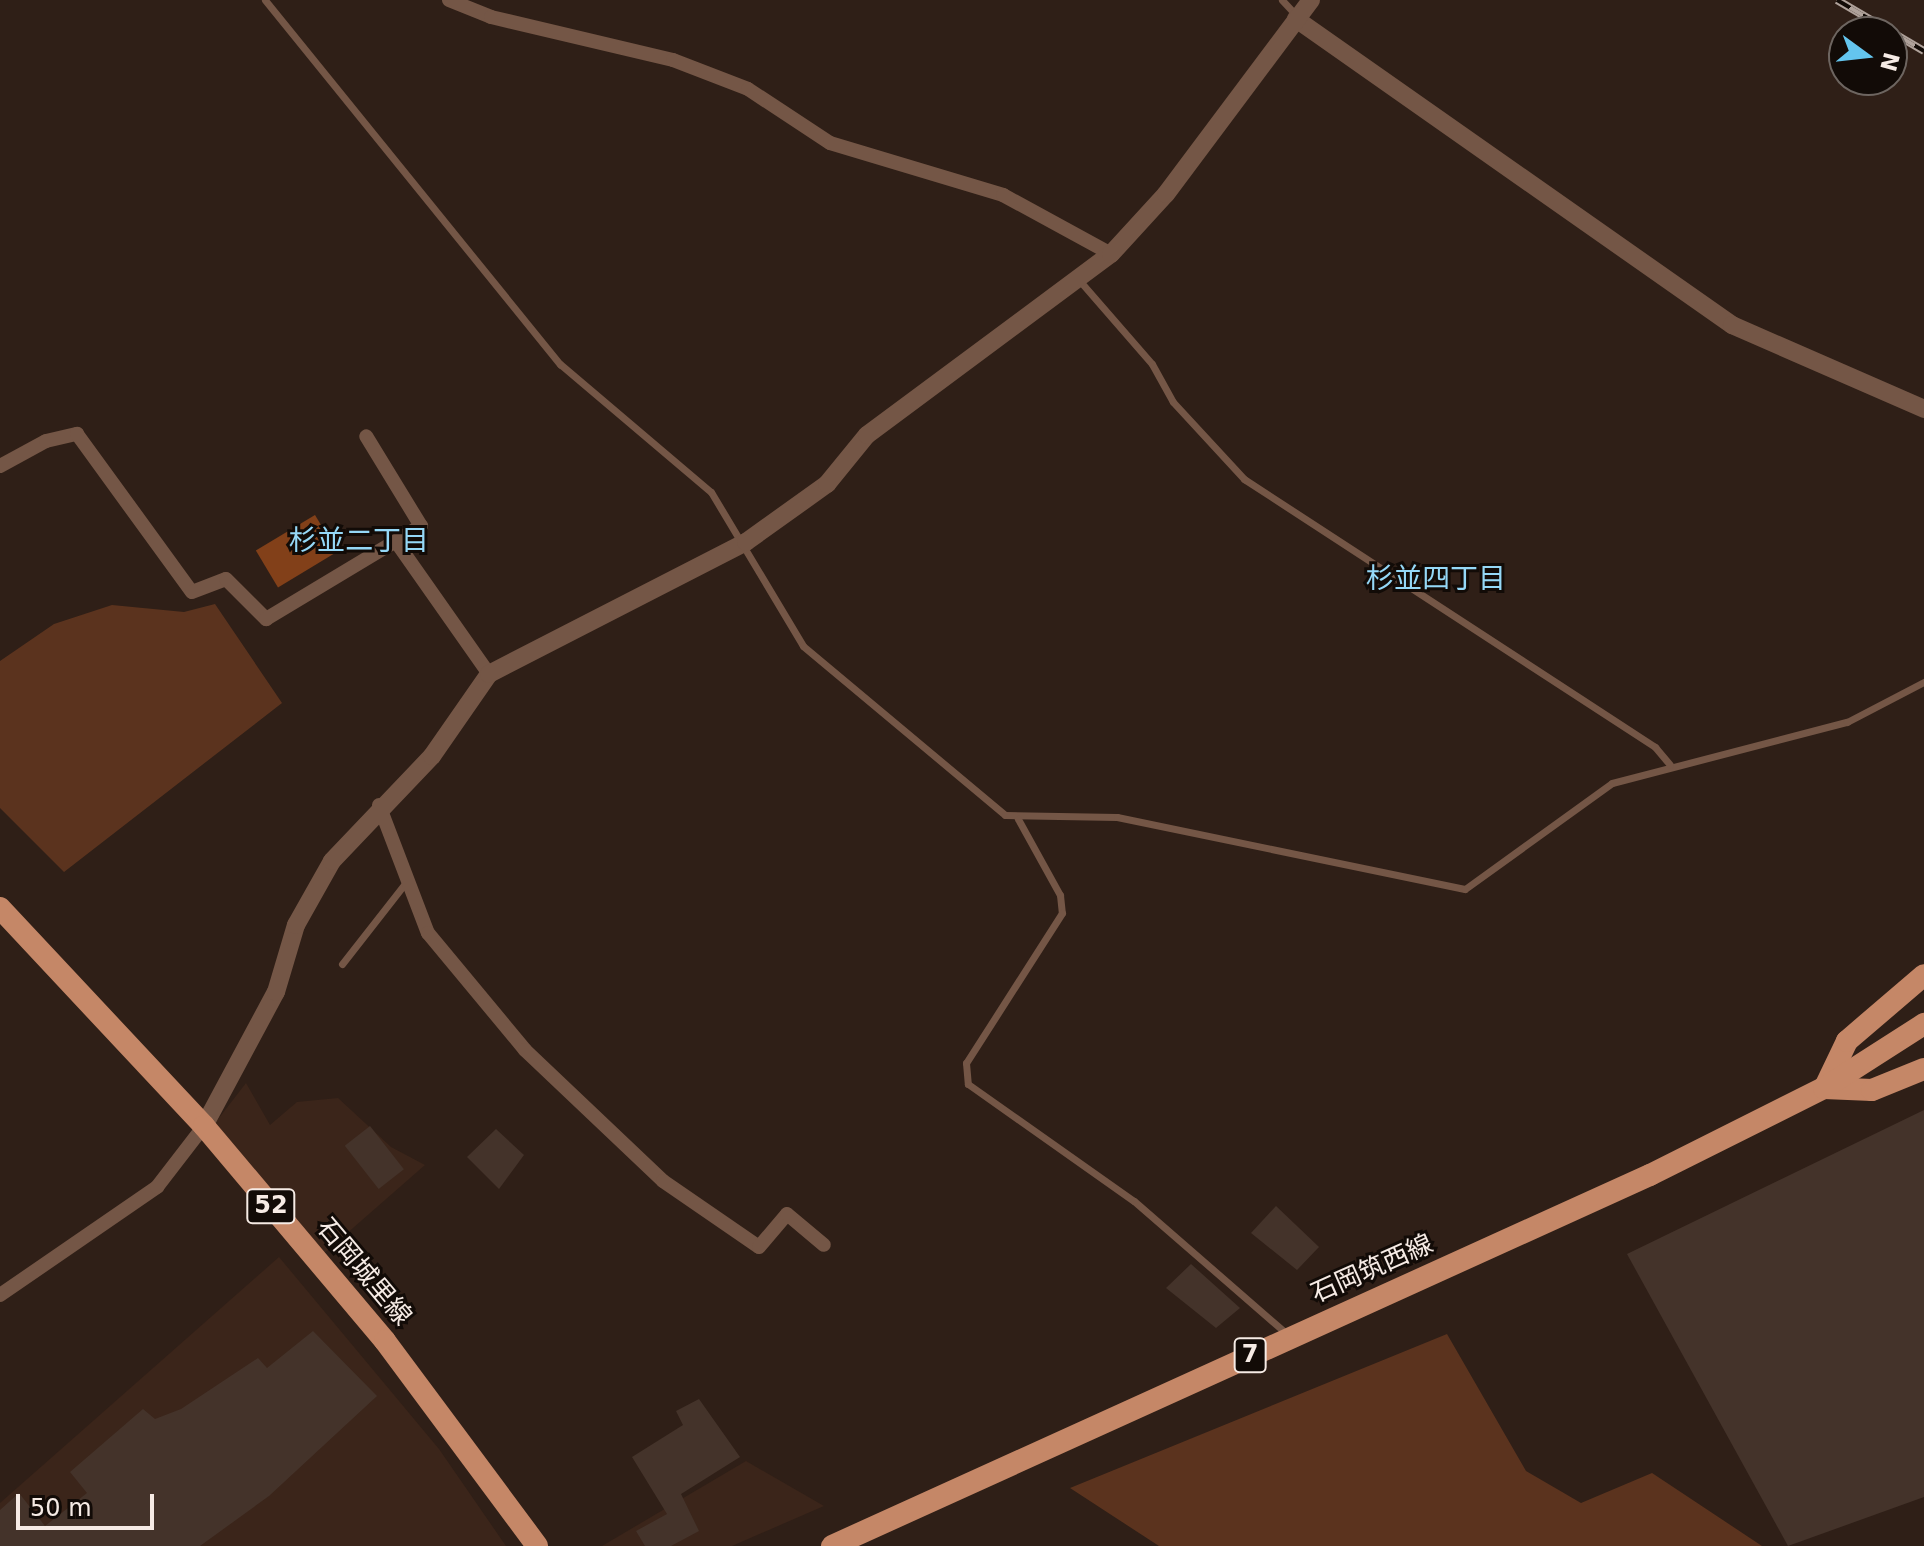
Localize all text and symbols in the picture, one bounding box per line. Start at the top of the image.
north arrow [1828,16,1908,96]
text: N [1875,50,1904,74]
district label: 杉並二丁目 [289,524,429,558]
district label: 杉並四丁目 [1366,562,1506,596]
road number: 52 [245,1186,297,1226]
street label: 石岡城里線 [310,1212,418,1332]
street label: 石岡筑西線 [1306,1228,1438,1310]
road number: 7 [1232,1335,1268,1375]
scale bar [20,1478,158,1528]
text: 50 m [30,1494,92,1522]

